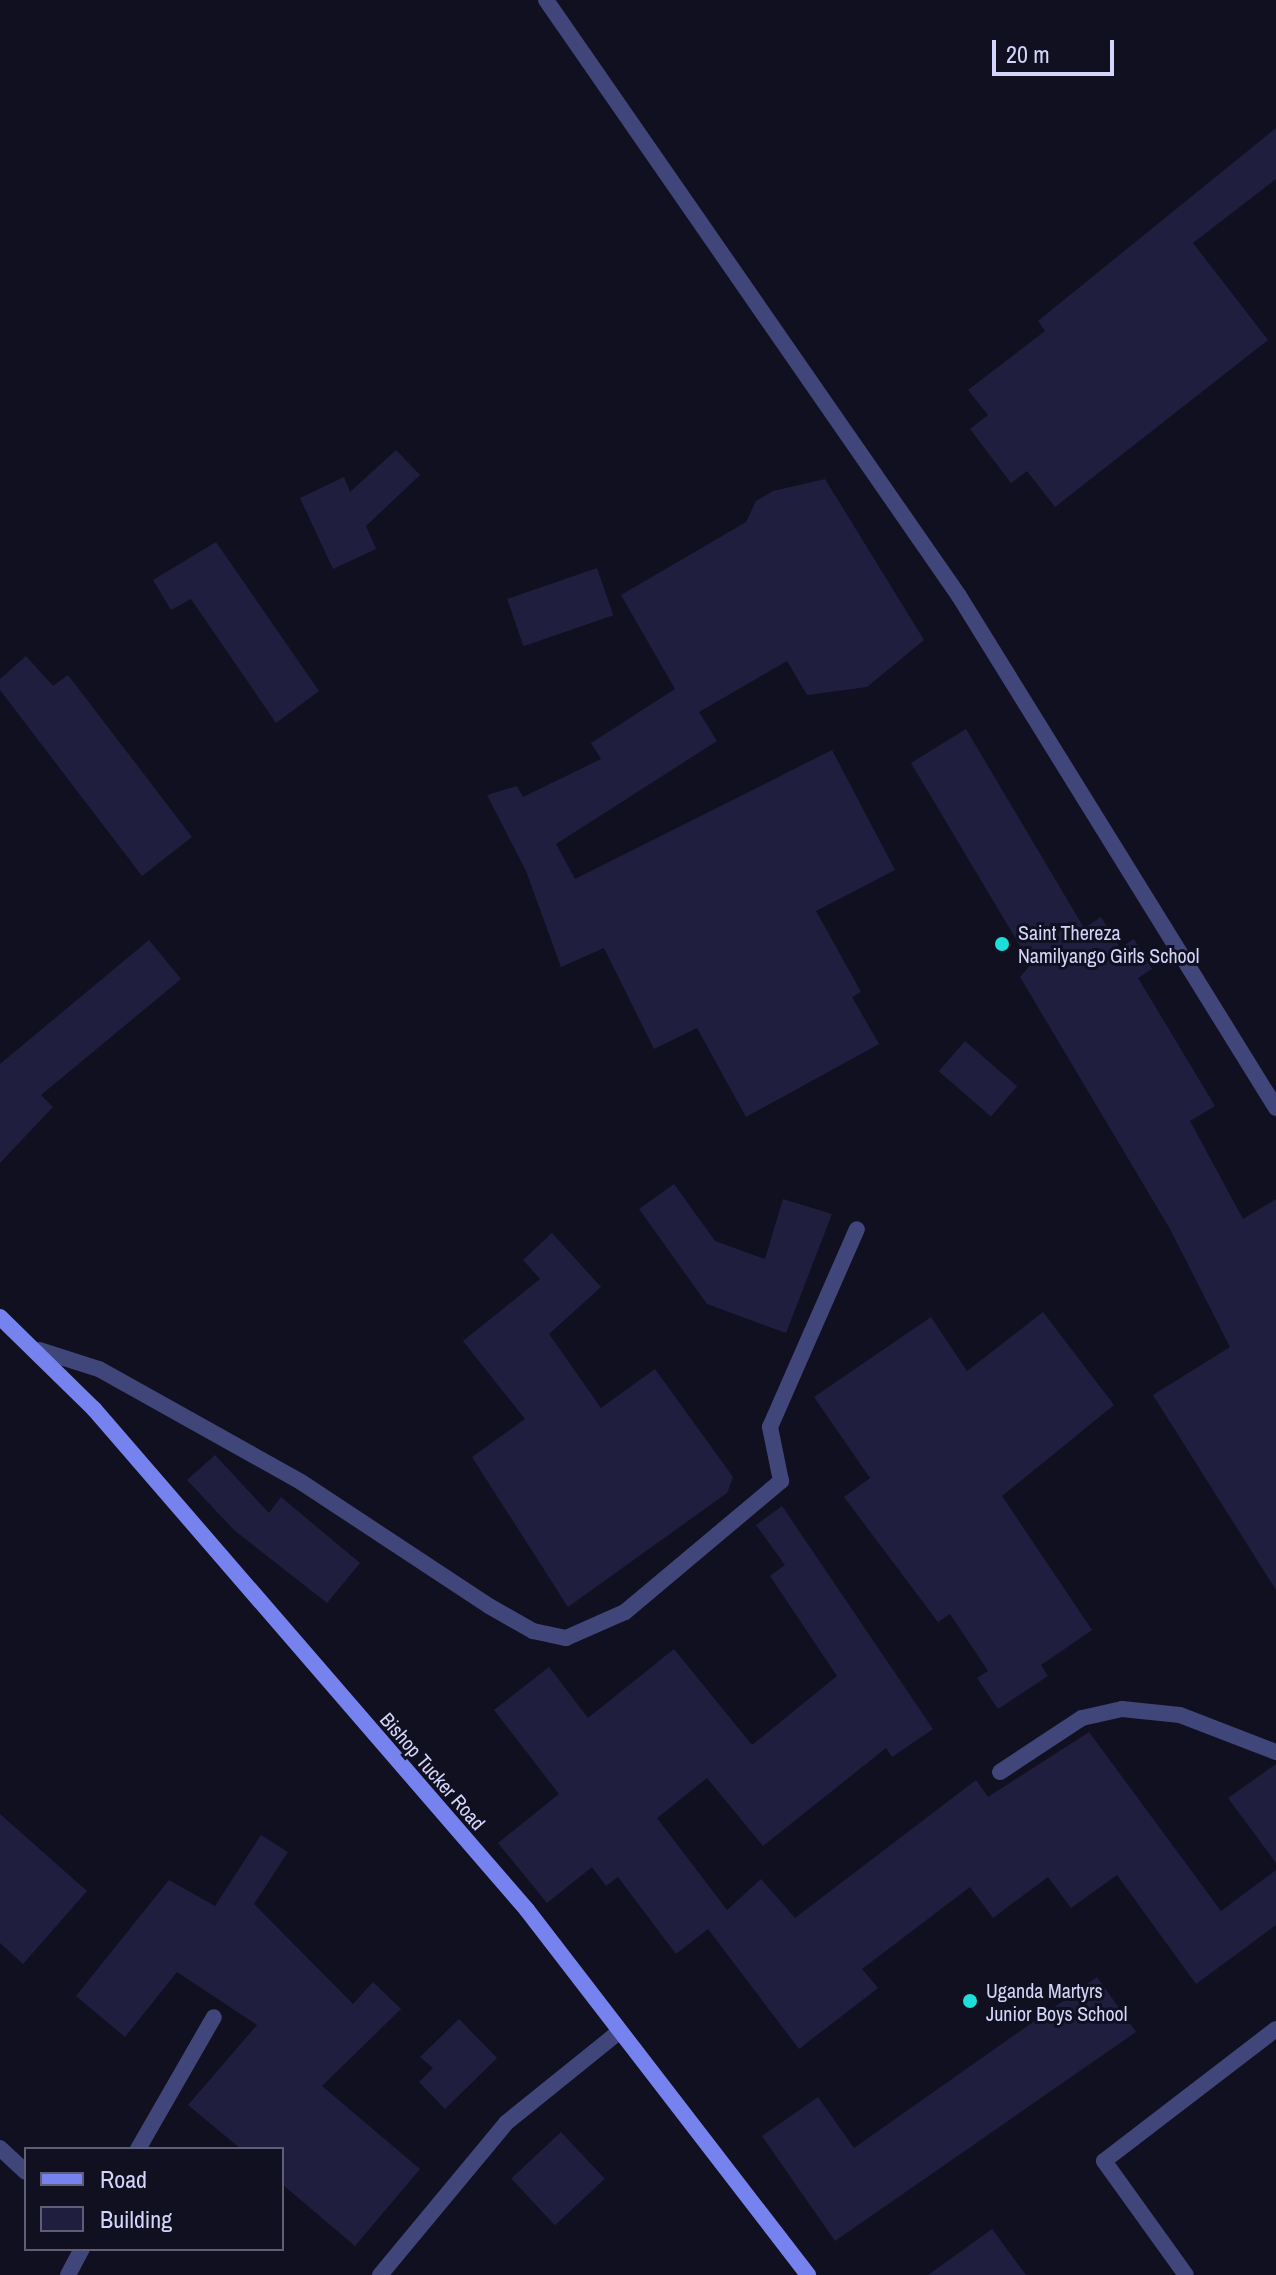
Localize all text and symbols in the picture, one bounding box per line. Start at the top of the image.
scale bar [996,24,1118,74]
text: 20 m [1006,38,1050,70]
place label: Saint Thereza Namilyango Girls School [1018,920,1199,967]
marker: Saint Thereza Namilyango Girls School [993,935,1011,953]
street label: Bishop Tucker Road [375,1707,491,1835]
place label: Uganda Martyrs Junior Boys School [986,1978,1127,2025]
marker: Uganda Martyrs Junior Boys School [961,1992,979,2010]
legend [24,2147,284,2251]
text: Road [100,2163,147,2195]
text: Building [100,2203,172,2235]

